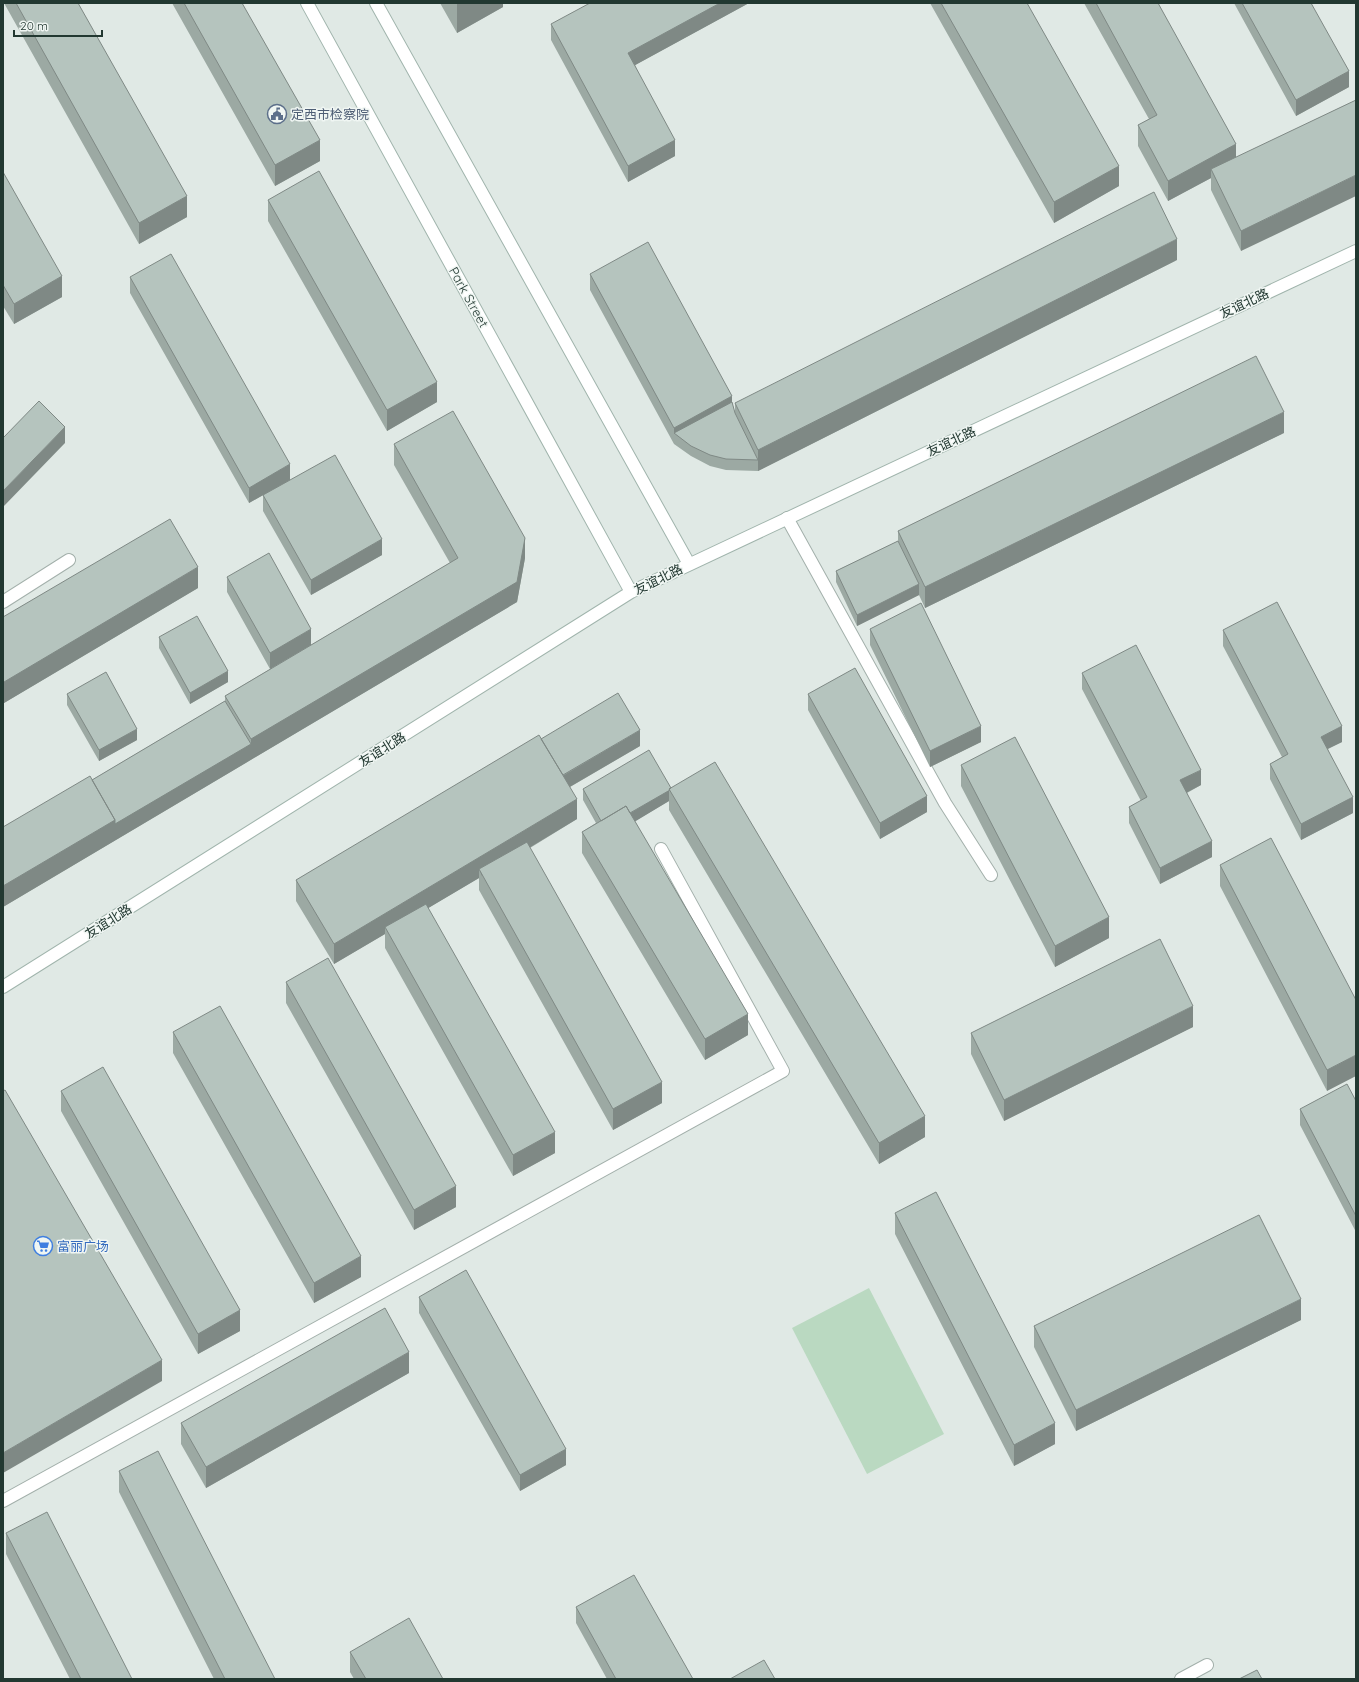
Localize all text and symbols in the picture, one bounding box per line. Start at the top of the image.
scale bar [14,12,102,38]
text: 20 m [20,18,48,33]
public building icon: 定西市检察院 [266,103,288,125]
place label: 定西市检察院 [291,106,369,122]
street label: Park Street [446,264,492,330]
street label: 友谊北路 [1217,285,1271,321]
street label: 友谊北路 [924,423,978,459]
street label: 友谊北路 [631,560,685,598]
street label: 友谊北路 [356,728,408,770]
street label: 友谊北路 [82,900,134,942]
supermarket icon: 富丽广场 [32,1235,54,1257]
place label: 富丽广场 [57,1238,109,1254]

